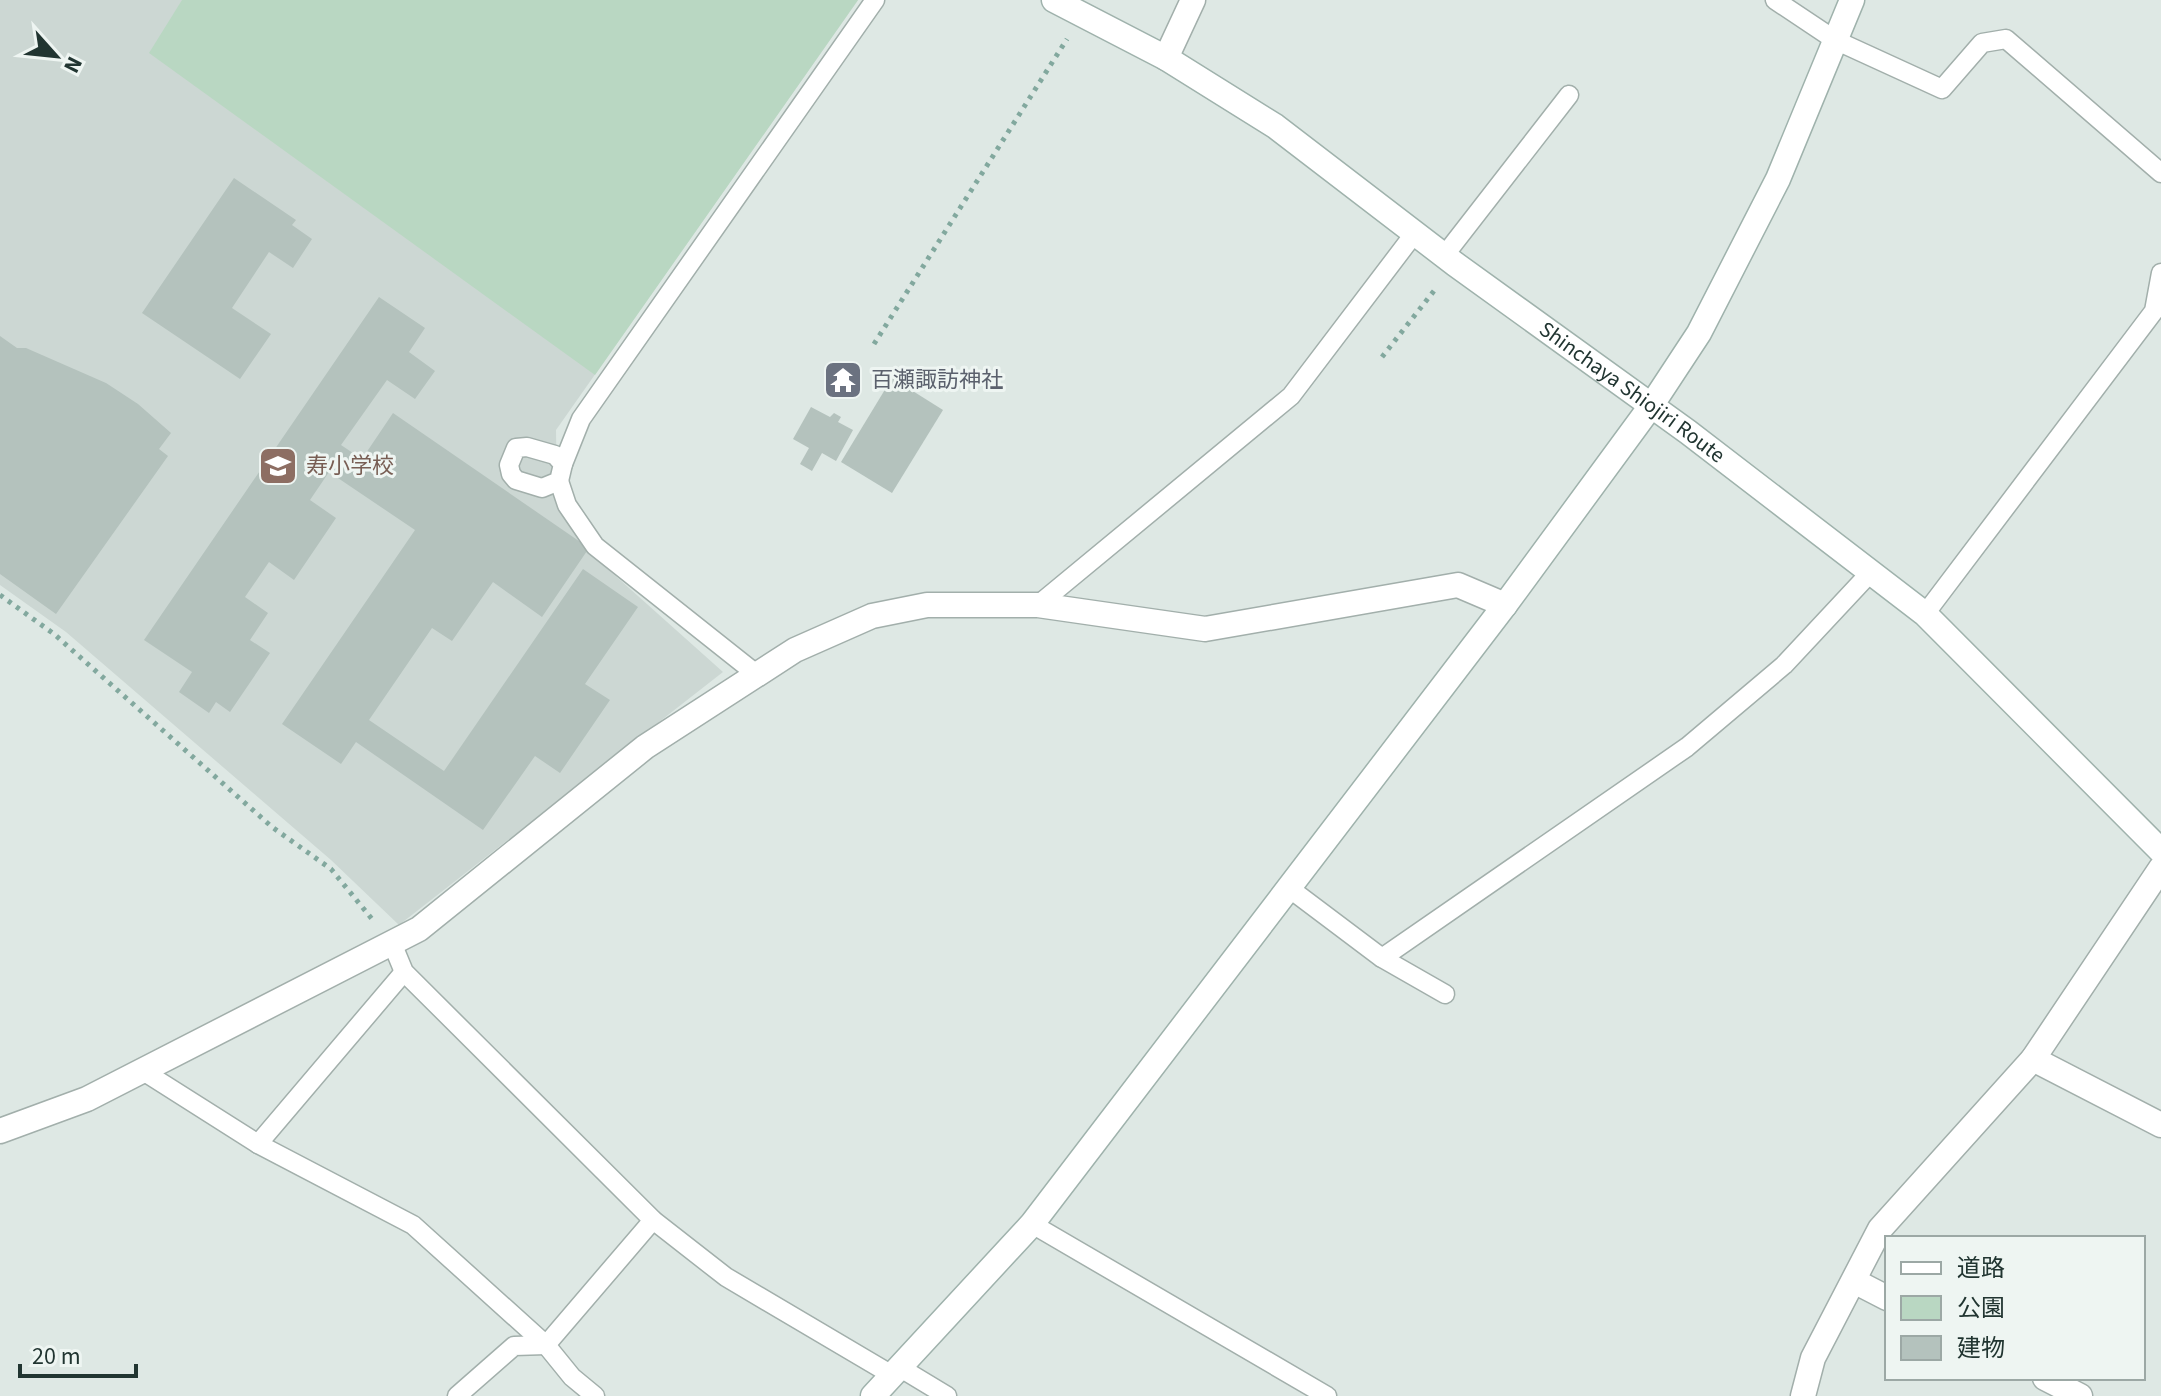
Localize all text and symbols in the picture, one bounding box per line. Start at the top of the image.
north arrow [16,16,96,96]
text: N [55,51,91,78]
street label: Shinchaya Shiojiri Route [1532,314,1732,471]
temple icon: 百瀬諏訪神社 [822,359,864,401]
place label: 百瀬諏訪神社 [871,364,1003,396]
school or university icon: 寿小学校 [257,445,299,487]
place label: 寿小学校 [306,450,394,482]
legend [1885,1236,2145,1380]
text: 道路 [1957,1251,2005,1286]
text: 公園 [1957,1291,2005,1326]
scale bar [20,1328,136,1378]
text: 建物 [1957,1331,2005,1366]
text: 20 m [32,1339,81,1374]

